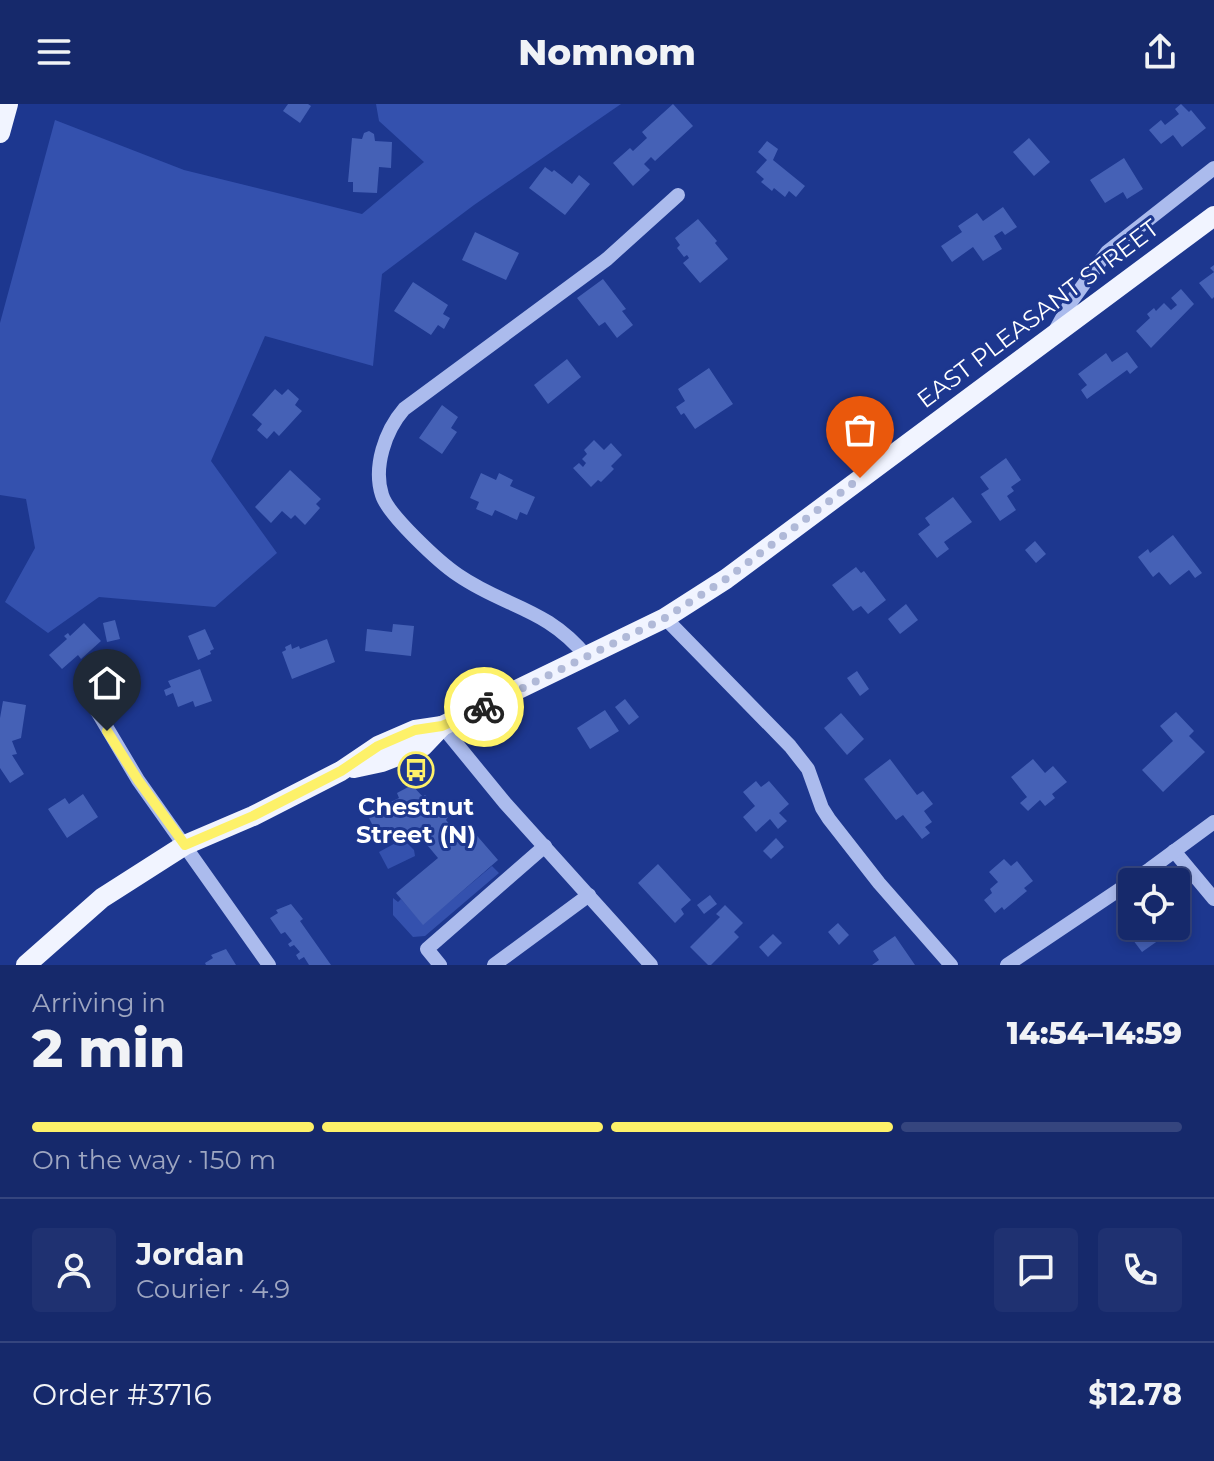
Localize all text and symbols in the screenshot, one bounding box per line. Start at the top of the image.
icon: menu [32,30,76,74]
text: Nomnom [518,30,696,74]
icon: share [1138,30,1182,74]
street label: EAST PLEASANT STREET [911,213,1165,414]
pin [826,396,894,478]
icon: bag [838,408,882,452]
pin [73,649,141,731]
icon: home [85,661,129,705]
courier [444,667,524,747]
icon: bike [462,685,506,729]
bus stop icon: Chestnut Street (N) [397,751,435,789]
place label: Chestnut Street (N) [356,792,476,849]
map controls [1118,868,1190,940]
button: locate [1118,868,1190,940]
text: Arriving in [32,987,166,1019]
text: 14:54–14:59 [1007,1015,1182,1052]
text: 2 min [32,1017,185,1080]
text: On the way · 150 m [32,1144,276,1176]
button: person [32,1228,116,1312]
button: chat [994,1228,1078,1312]
button: phone [1098,1228,1182,1312]
text: Jordan [136,1236,245,1273]
text: Courier · 4.9 [136,1273,290,1305]
text: Order #3716 [32,1376,212,1413]
text: $12.78 [1088,1376,1182,1413]

